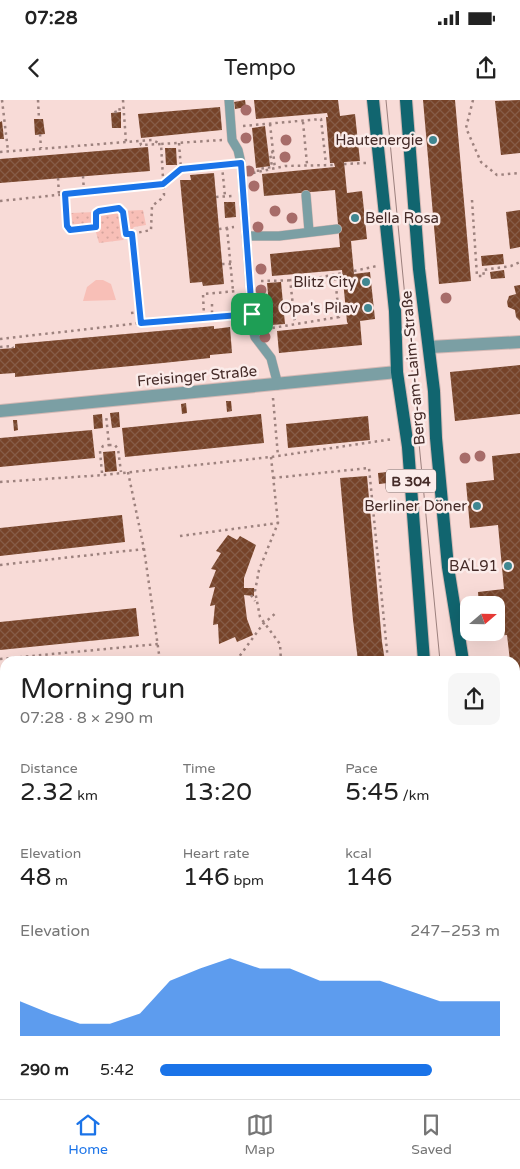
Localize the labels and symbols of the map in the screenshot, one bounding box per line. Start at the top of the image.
place label: Hautenergie [335,131,423,149]
marker: Hautenergie [427,134,439,146]
place label: Bella Rosa [365,209,439,227]
marker: Bella Rosa [349,212,361,224]
place label: Blitz City [293,273,356,291]
marker: Blitz City [360,276,372,288]
street label: Berg-am-Laim-Straße [397,290,429,446]
pin [231,293,273,335]
place label: Opa's Pilav [280,299,358,317]
marker: Opa's Pilav [362,302,374,314]
street label: Freisinger Straße [136,362,258,390]
road number: B 304 [386,470,436,492]
place label: Berliner Döner [364,497,467,515]
marker: Berliner Döner [471,500,483,512]
place label: BAL91 [449,557,498,575]
marker: BAL91 [502,560,514,572]
north arrow [460,596,505,641]

